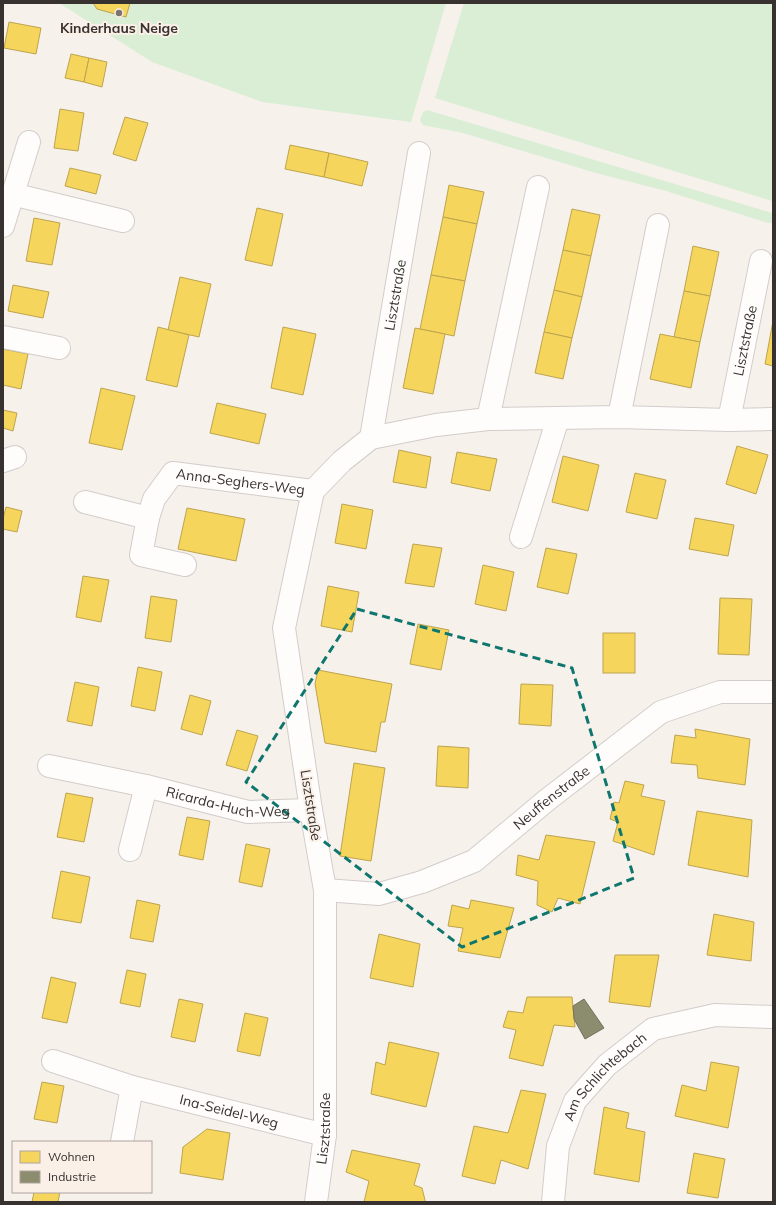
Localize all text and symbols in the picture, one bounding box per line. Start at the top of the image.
marker: Kinderhaus Neige [114,8,124,18]
place label: Kinderhaus Neige [60,19,178,37]
street label: Lisztstraße [380,258,410,332]
street label: Lisztstraße [729,304,761,378]
street label: Anna-Seghers-Weg [175,464,306,499]
street label: Neuffenstraße [509,761,593,833]
street label: Lisztstraße [297,768,325,842]
street label: Ricarda-Huch-Weg [164,782,290,821]
street label: Am Schlichtebach [559,1029,650,1123]
street label: Ina-Seidel-Weg [178,1090,280,1132]
street label: Lisztstraße [312,1093,334,1165]
legend [12,1141,152,1193]
text: Wohnen [48,1149,95,1164]
text: Industrie [48,1169,96,1184]

